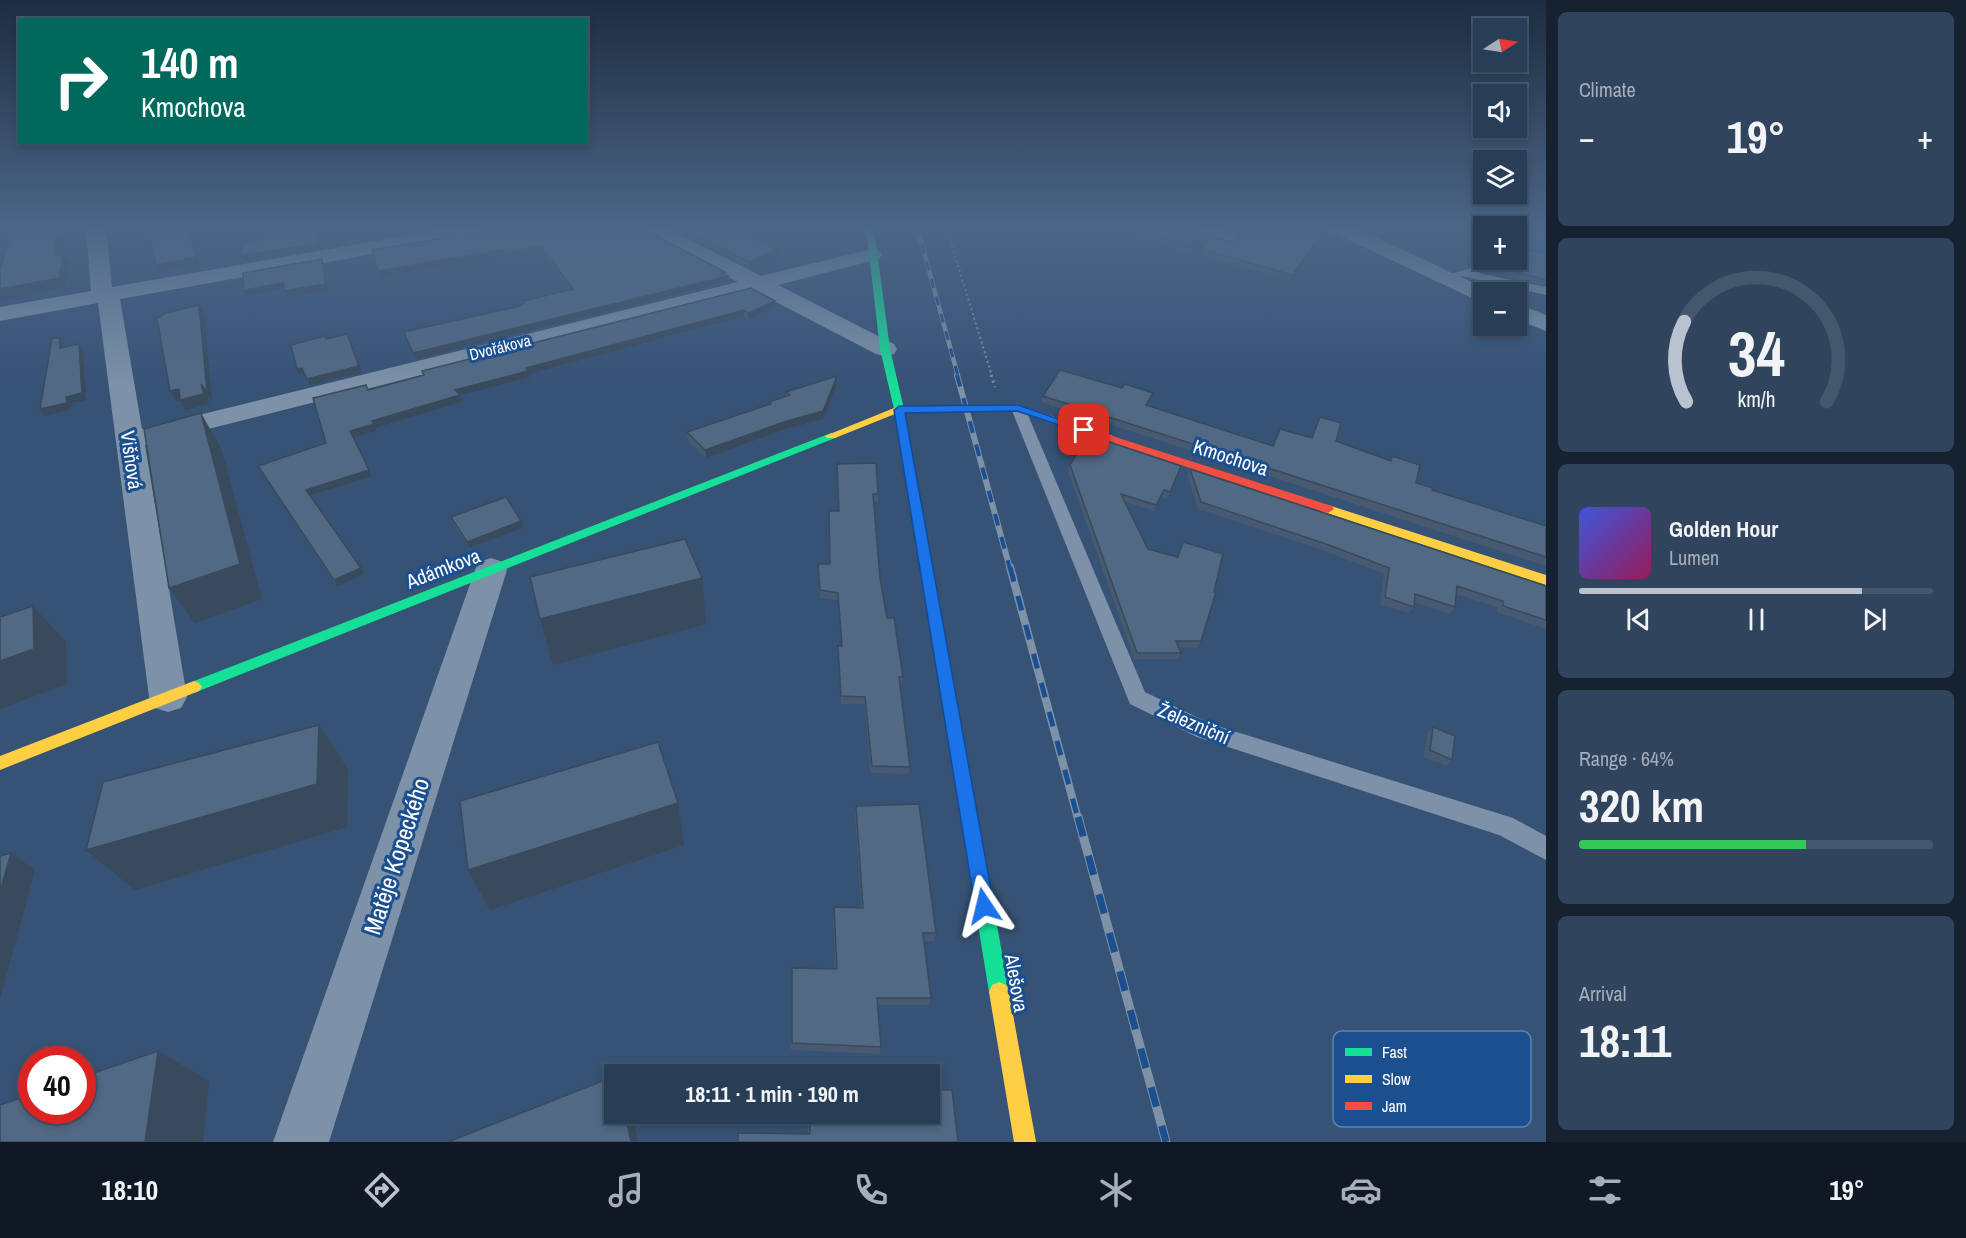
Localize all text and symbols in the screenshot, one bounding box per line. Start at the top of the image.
north arrow [1473,18,1527,72]
map controls [1473,18,1527,336]
text: 140 m [141,35,239,91]
icon: right [42,42,120,120]
text: Climate [1579,76,1636,103]
button: sound [1473,84,1527,138]
text: Kmochova [141,89,246,125]
text: 19° [1726,106,1786,167]
text: − [1579,115,1595,159]
text: + [1917,115,1933,159]
button: layers [1473,150,1527,204]
button: + [1473,216,1527,270]
button: − [1473,282,1527,336]
text: 34 [1728,311,1784,395]
street label: Dvořákova [467,329,534,365]
text: km/h [1737,385,1775,414]
pin [1058,404,1109,455]
icon: arrive [1067,413,1100,446]
street label: Višňová [115,429,149,491]
street label: Kmochova [1190,432,1272,482]
text: Golden Hour [1669,514,1778,544]
street label: Adámkova [401,542,484,595]
text: Lumen [1669,544,1719,571]
icon: previous [1622,603,1655,636]
icon: pause [1740,603,1773,636]
icon: next [1858,603,1891,636]
street label: Železniční [1154,696,1234,750]
text: Range · 64% [1579,745,1674,772]
street label: Matěje Kopeckého [356,774,436,938]
text: 320 km [1579,775,1704,836]
position arrow [952,874,1016,938]
street label: Alešova [998,951,1035,1014]
text: Arrival [1579,980,1626,1007]
text: 18:11 [1579,1010,1671,1071]
legend [1333,1031,1531,1127]
text: Fast [1382,1041,1407,1063]
speed limit sign: 40 [18,1046,96,1124]
text: Slow [1382,1068,1411,1090]
text: 18:11 · 1 min · 190 m [685,1079,859,1109]
text: Jam [1382,1095,1407,1117]
icon: directions [361,1169,403,1211]
icon: music [605,1169,647,1211]
icon: phone [850,1169,892,1211]
icon: climate [1095,1169,1137,1211]
icon: car [1340,1169,1382,1211]
icon: filters [1584,1169,1626,1211]
text: 18:10 [101,1172,158,1208]
text: 19° [1829,1172,1865,1208]

